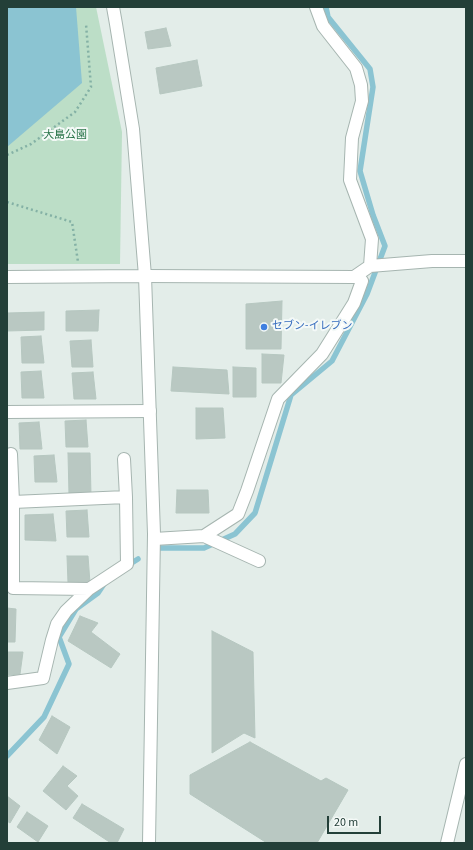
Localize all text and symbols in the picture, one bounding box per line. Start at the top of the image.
park label: 大島公園 [43,129,87,143]
place label: セブン-イレブン [272,320,352,334]
marker: セブン-イレブン [259,322,269,332]
scale bar [329,808,383,834]
text: 20 m [334,814,358,831]

